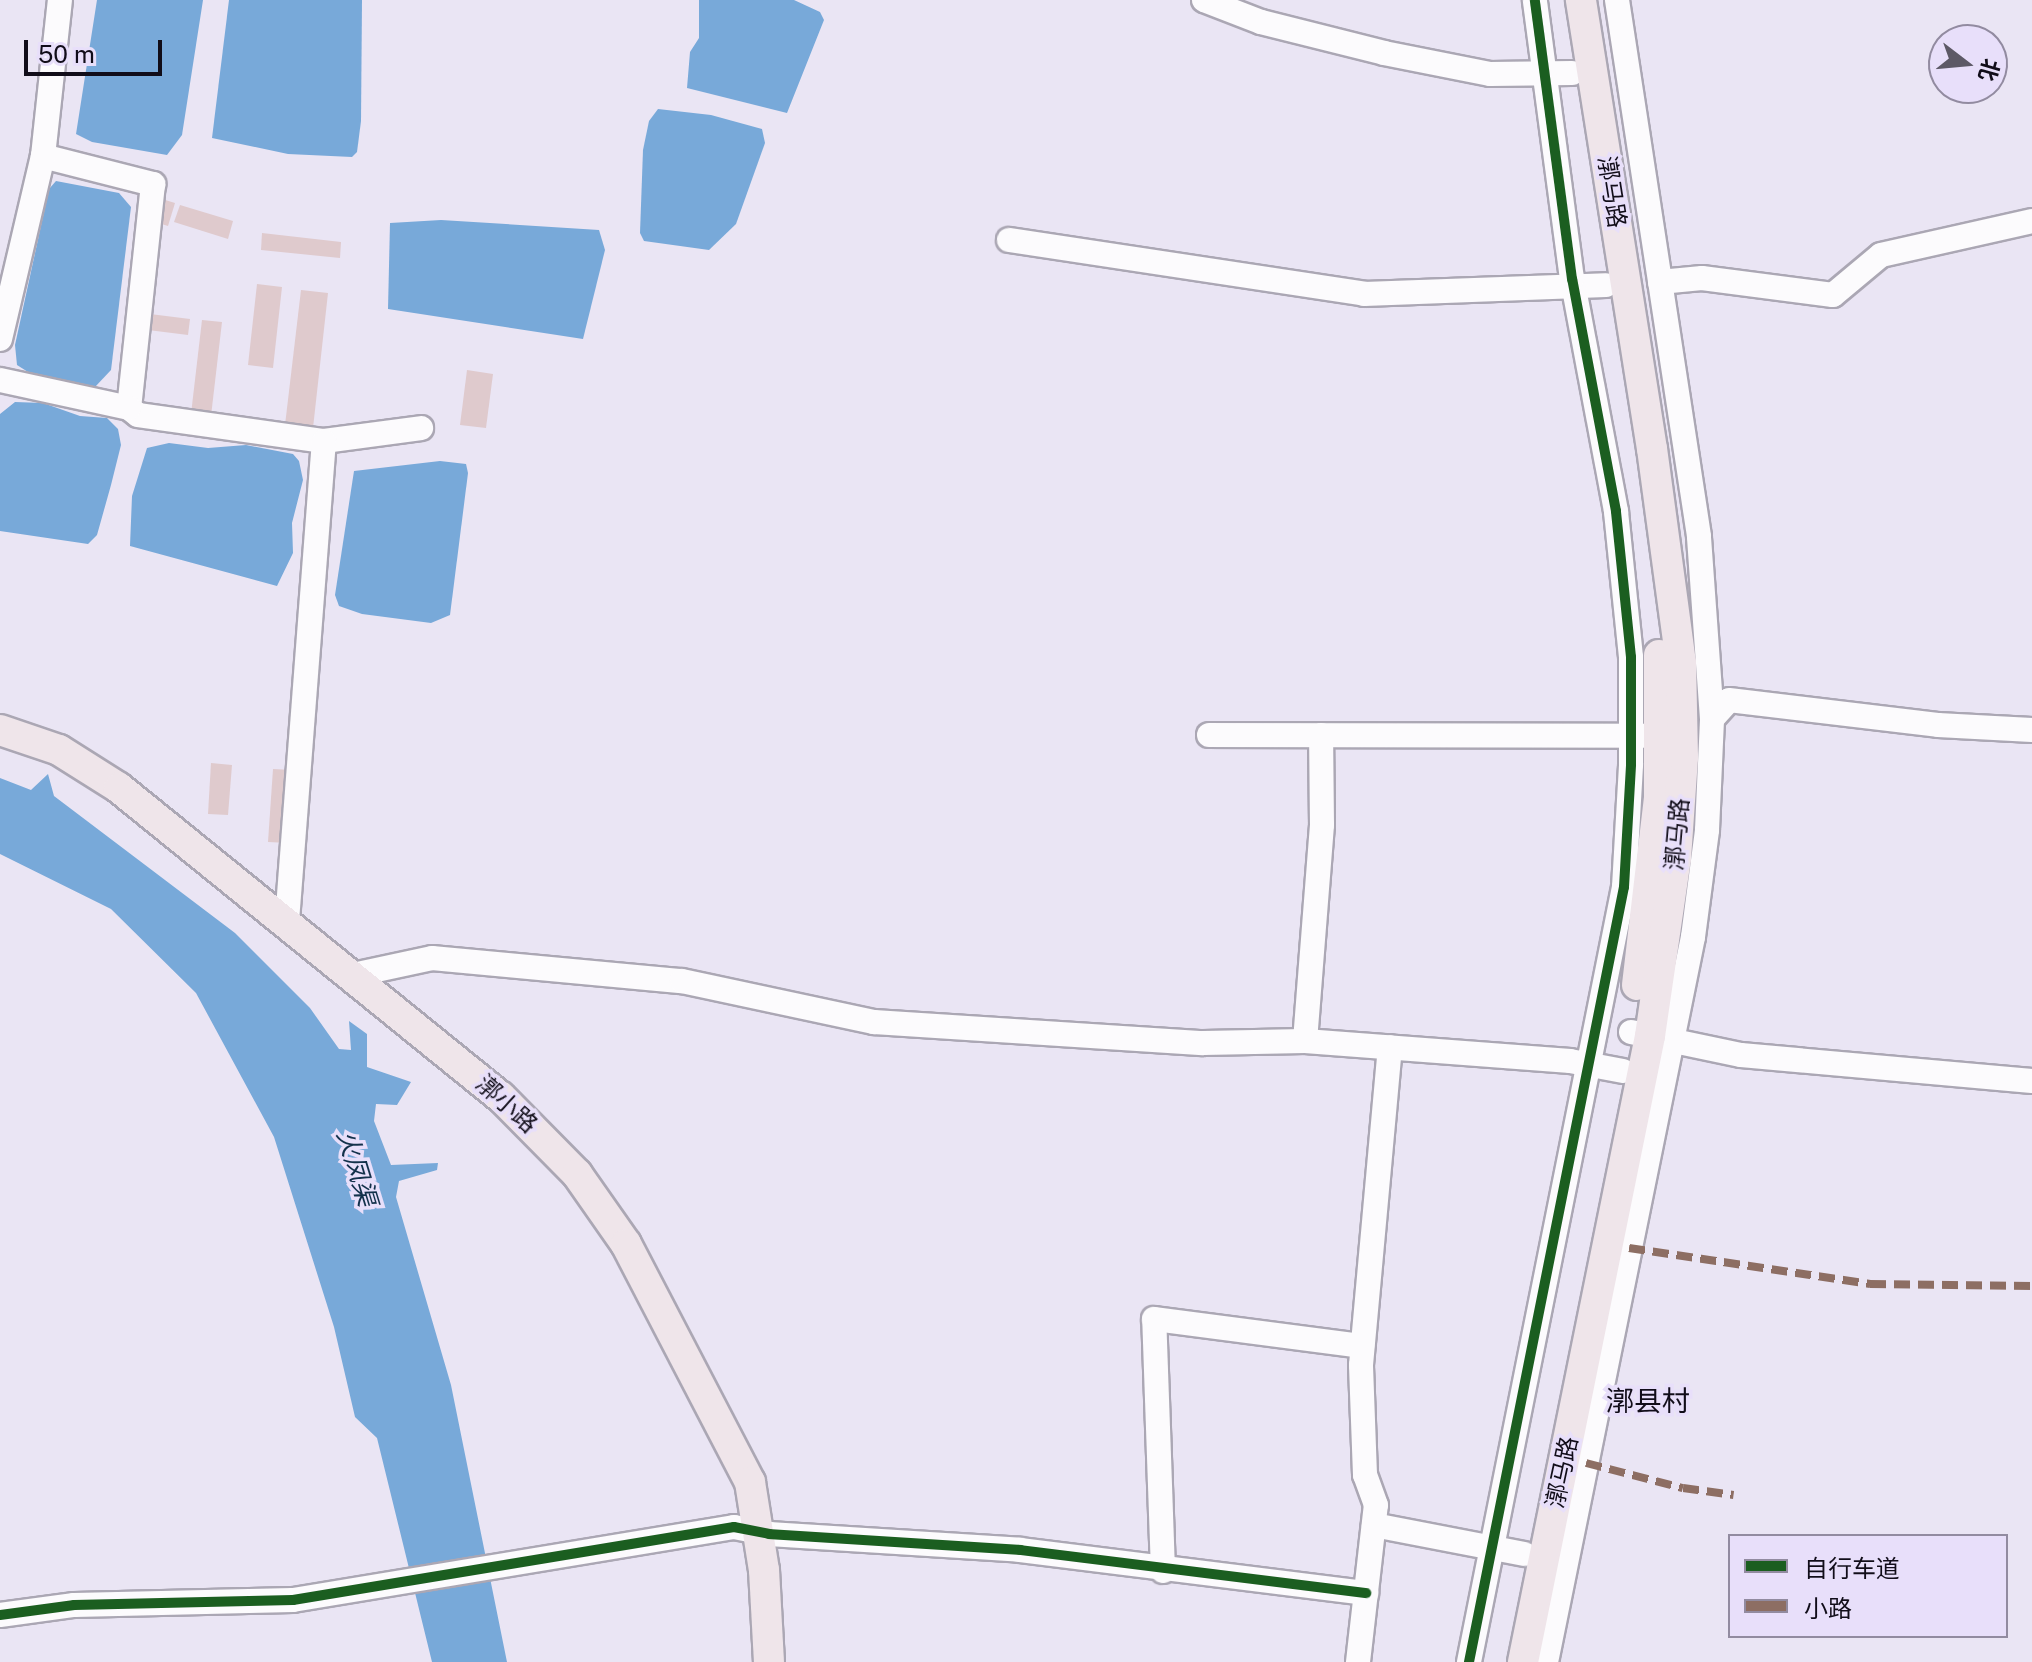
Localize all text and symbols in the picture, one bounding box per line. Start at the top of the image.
scale bar [28,24,166,74]
north arrow [1928,24,2008,104]
text: 50 m [38,40,95,68]
text: 北 [1974,56,2005,84]
street label: 漷马路 [1592,154,1632,230]
street label: 漷马路 [1660,797,1694,871]
street label: 漷小路 [471,1069,543,1139]
water label: 火凤渠 [331,1126,383,1210]
district label: 漷县村 [1606,1384,1690,1418]
street label: 漷马路 [1540,1434,1584,1510]
legend [1728,1534,2008,1638]
text: 自行车道 [1804,1554,1900,1582]
text: 小路 [1804,1594,1852,1622]

